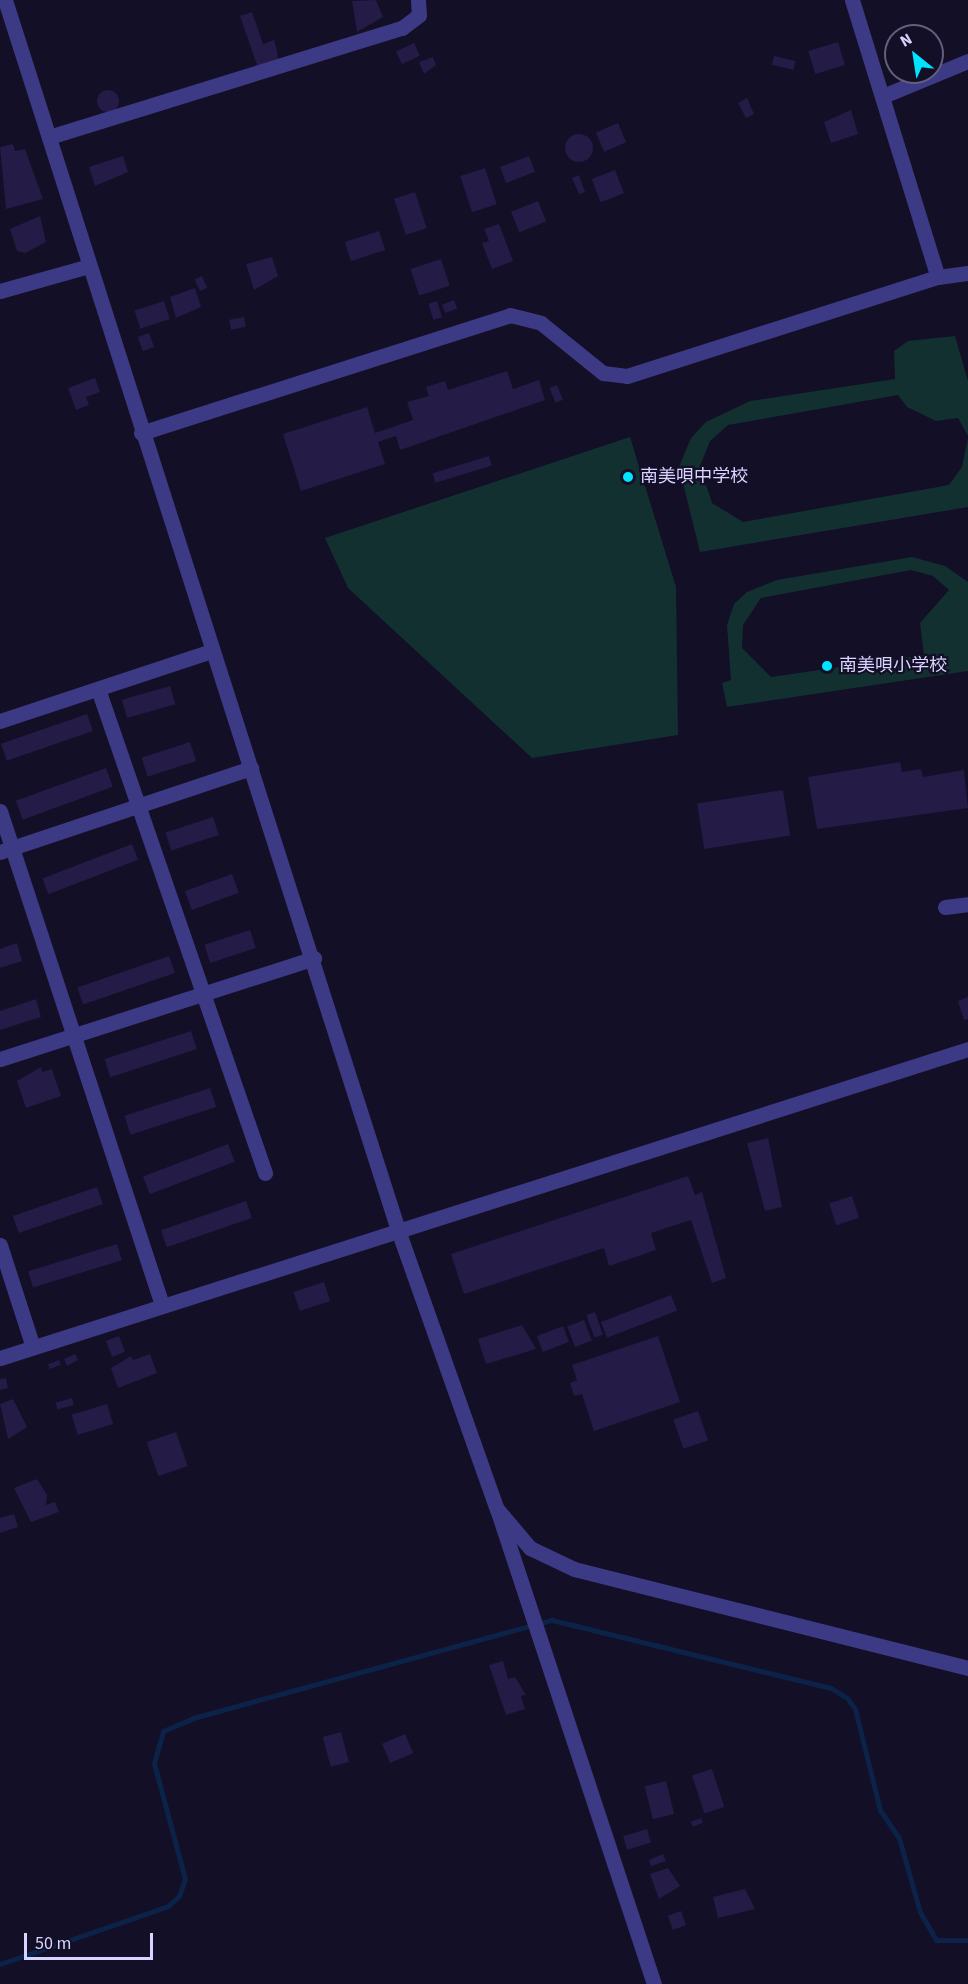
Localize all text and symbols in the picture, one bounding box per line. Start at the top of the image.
north arrow [884,24,944,84]
text: N [896,28,916,52]
place label: 南美唄中学校 [640,466,748,488]
marker: 南美唄中学校 [621,470,635,484]
place label: 南美唄小学校 [839,655,947,677]
marker: 南美唄小学校 [820,659,834,673]
scale bar [27,1921,156,1959]
text: 50 m [35,1931,71,1956]

